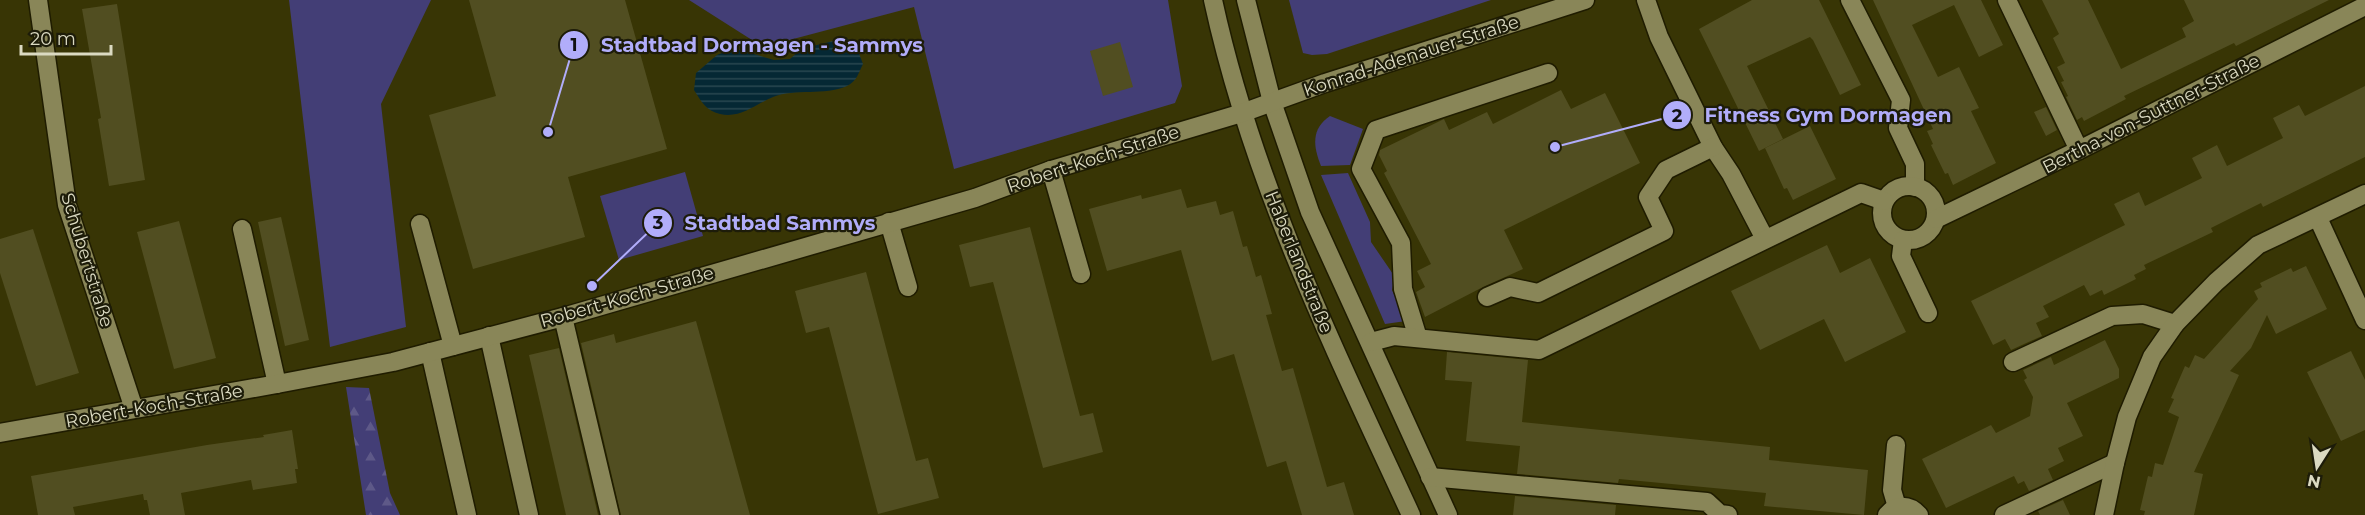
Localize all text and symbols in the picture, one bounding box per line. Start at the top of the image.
street label: Konrad-Adenauer-Straße [1300,11,1522,101]
scale bar [21,18,111,56]
callout: Stadtbad Dormagen - Sammys [559,26,935,64]
text: 20 m [30,28,76,50]
text: Stadtbad Dormagen - Sammys [601,33,923,57]
text: 1 [570,34,578,56]
street label: Bertha-von-Suttner-Straße [2039,50,2263,178]
callout: Fitness Gym Dormagen [1662,96,1963,134]
text: Fitness Gym Dormagen [1705,103,1951,127]
text: 2 [1672,105,1683,127]
street label: Robert-Koch-Straße [1004,121,1182,197]
street label: Haberlandstraße [1260,188,1338,336]
street label: Schubertstraße [56,190,118,330]
callout: Stadtbad Sammys [643,204,888,242]
text: Stadtbad Sammys [685,211,876,235]
text: 3 [652,212,664,234]
street label: Robert-Koch-Straße [538,262,716,332]
street label: Robert-Koch-Straße [64,380,244,432]
north arrow [2287,437,2347,497]
text: N [2306,471,2322,492]

